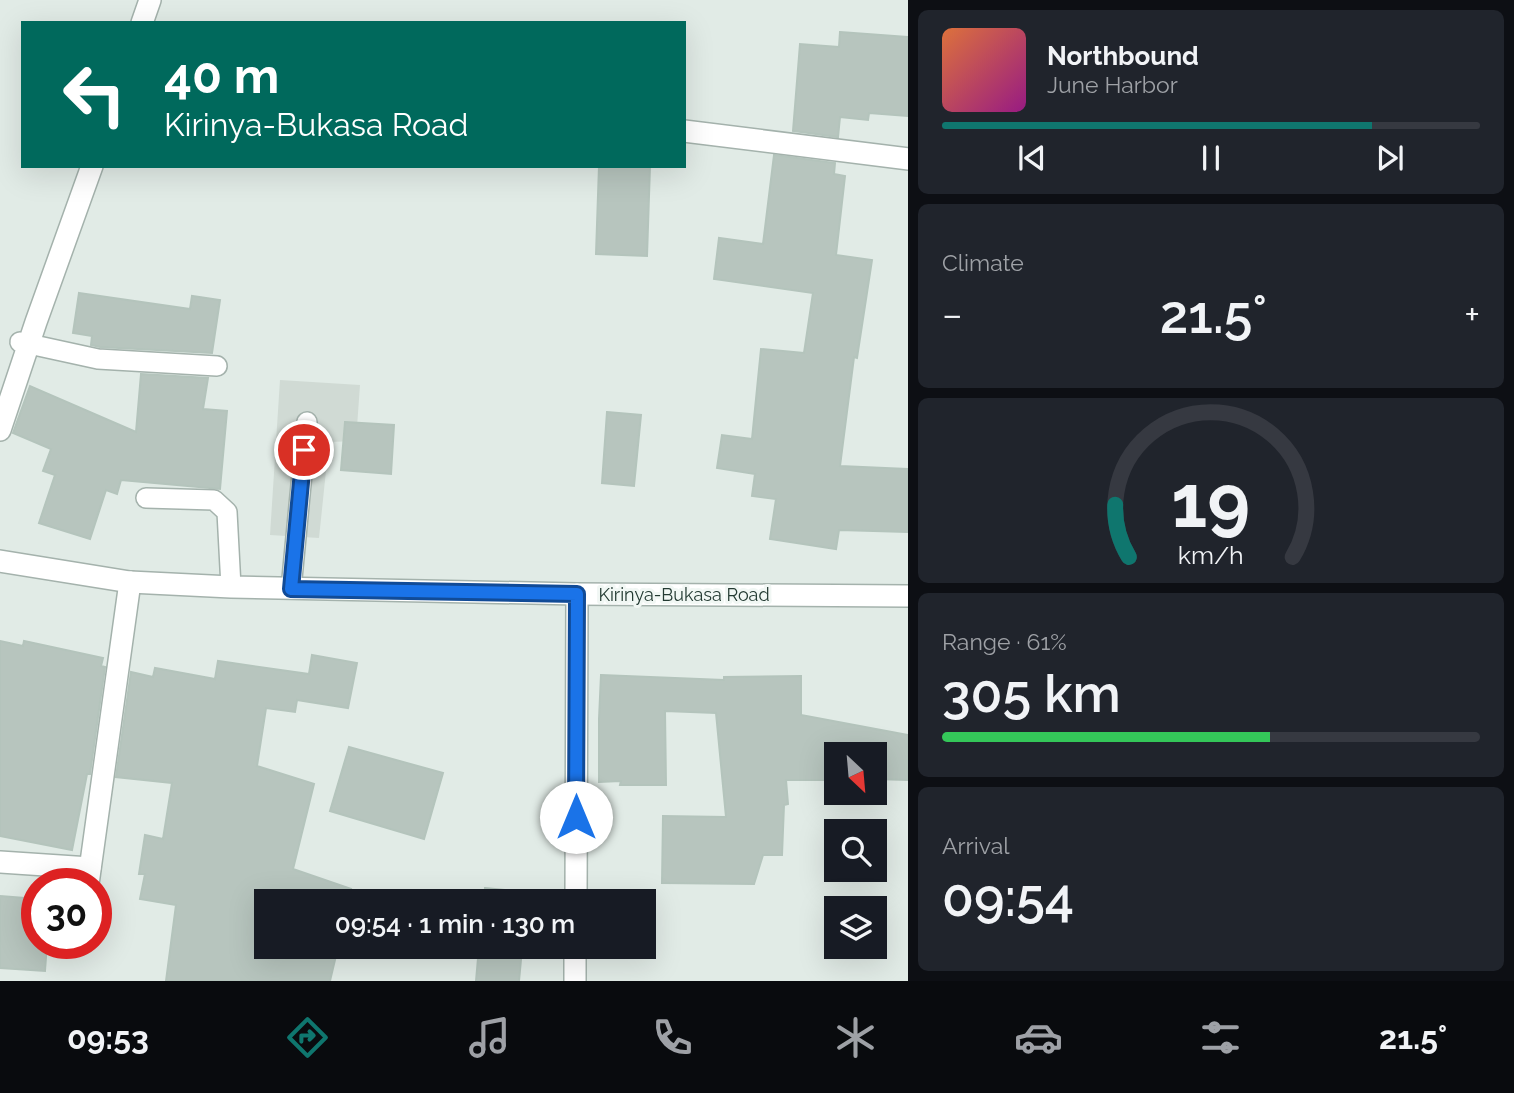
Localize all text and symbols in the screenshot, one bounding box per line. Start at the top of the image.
text: Northbound [1047,41,1199,71]
text: 40 m [164,47,279,104]
icon: left [49,49,140,140]
text: June Harbor [1047,71,1178,98]
text: Kirinya-Bukasa Road [164,106,468,143]
icon: previous [1013,139,1051,177]
icon: pause [1192,139,1230,177]
icon: next [1371,139,1409,177]
text: Climate [942,249,1024,276]
text: 21.5° [1160,284,1267,345]
text: − [942,292,962,337]
text: + [1464,292,1480,337]
pin [274,420,334,480]
icon: arrive [285,431,323,469]
text: 19 [1172,459,1250,544]
text: km/h [1178,539,1244,569]
street label: Kirinya-Bukasa Road [598,584,770,605]
text: Range · 61% [942,628,1067,655]
text: 305 km [942,663,1121,724]
north arrow [824,742,887,805]
map controls [824,742,887,959]
position arrow [539,780,613,854]
button: search [824,819,887,882]
text: Arrival [942,832,1009,859]
text: 09:54 [942,867,1074,928]
speed limit sign: 30 [21,868,112,959]
button: layers [824,896,887,959]
text: 09:54 · 1 min · 130 m [335,909,575,939]
icon: directions [283,1013,332,1062]
icon: music [465,1013,514,1062]
icon: phone [648,1013,697,1062]
icon: climate [831,1013,880,1062]
icon: car [1014,1013,1063,1062]
icon: filters [1196,1013,1245,1062]
text: 09:53 [67,1019,149,1056]
text: 21.5° [1379,1019,1447,1056]

